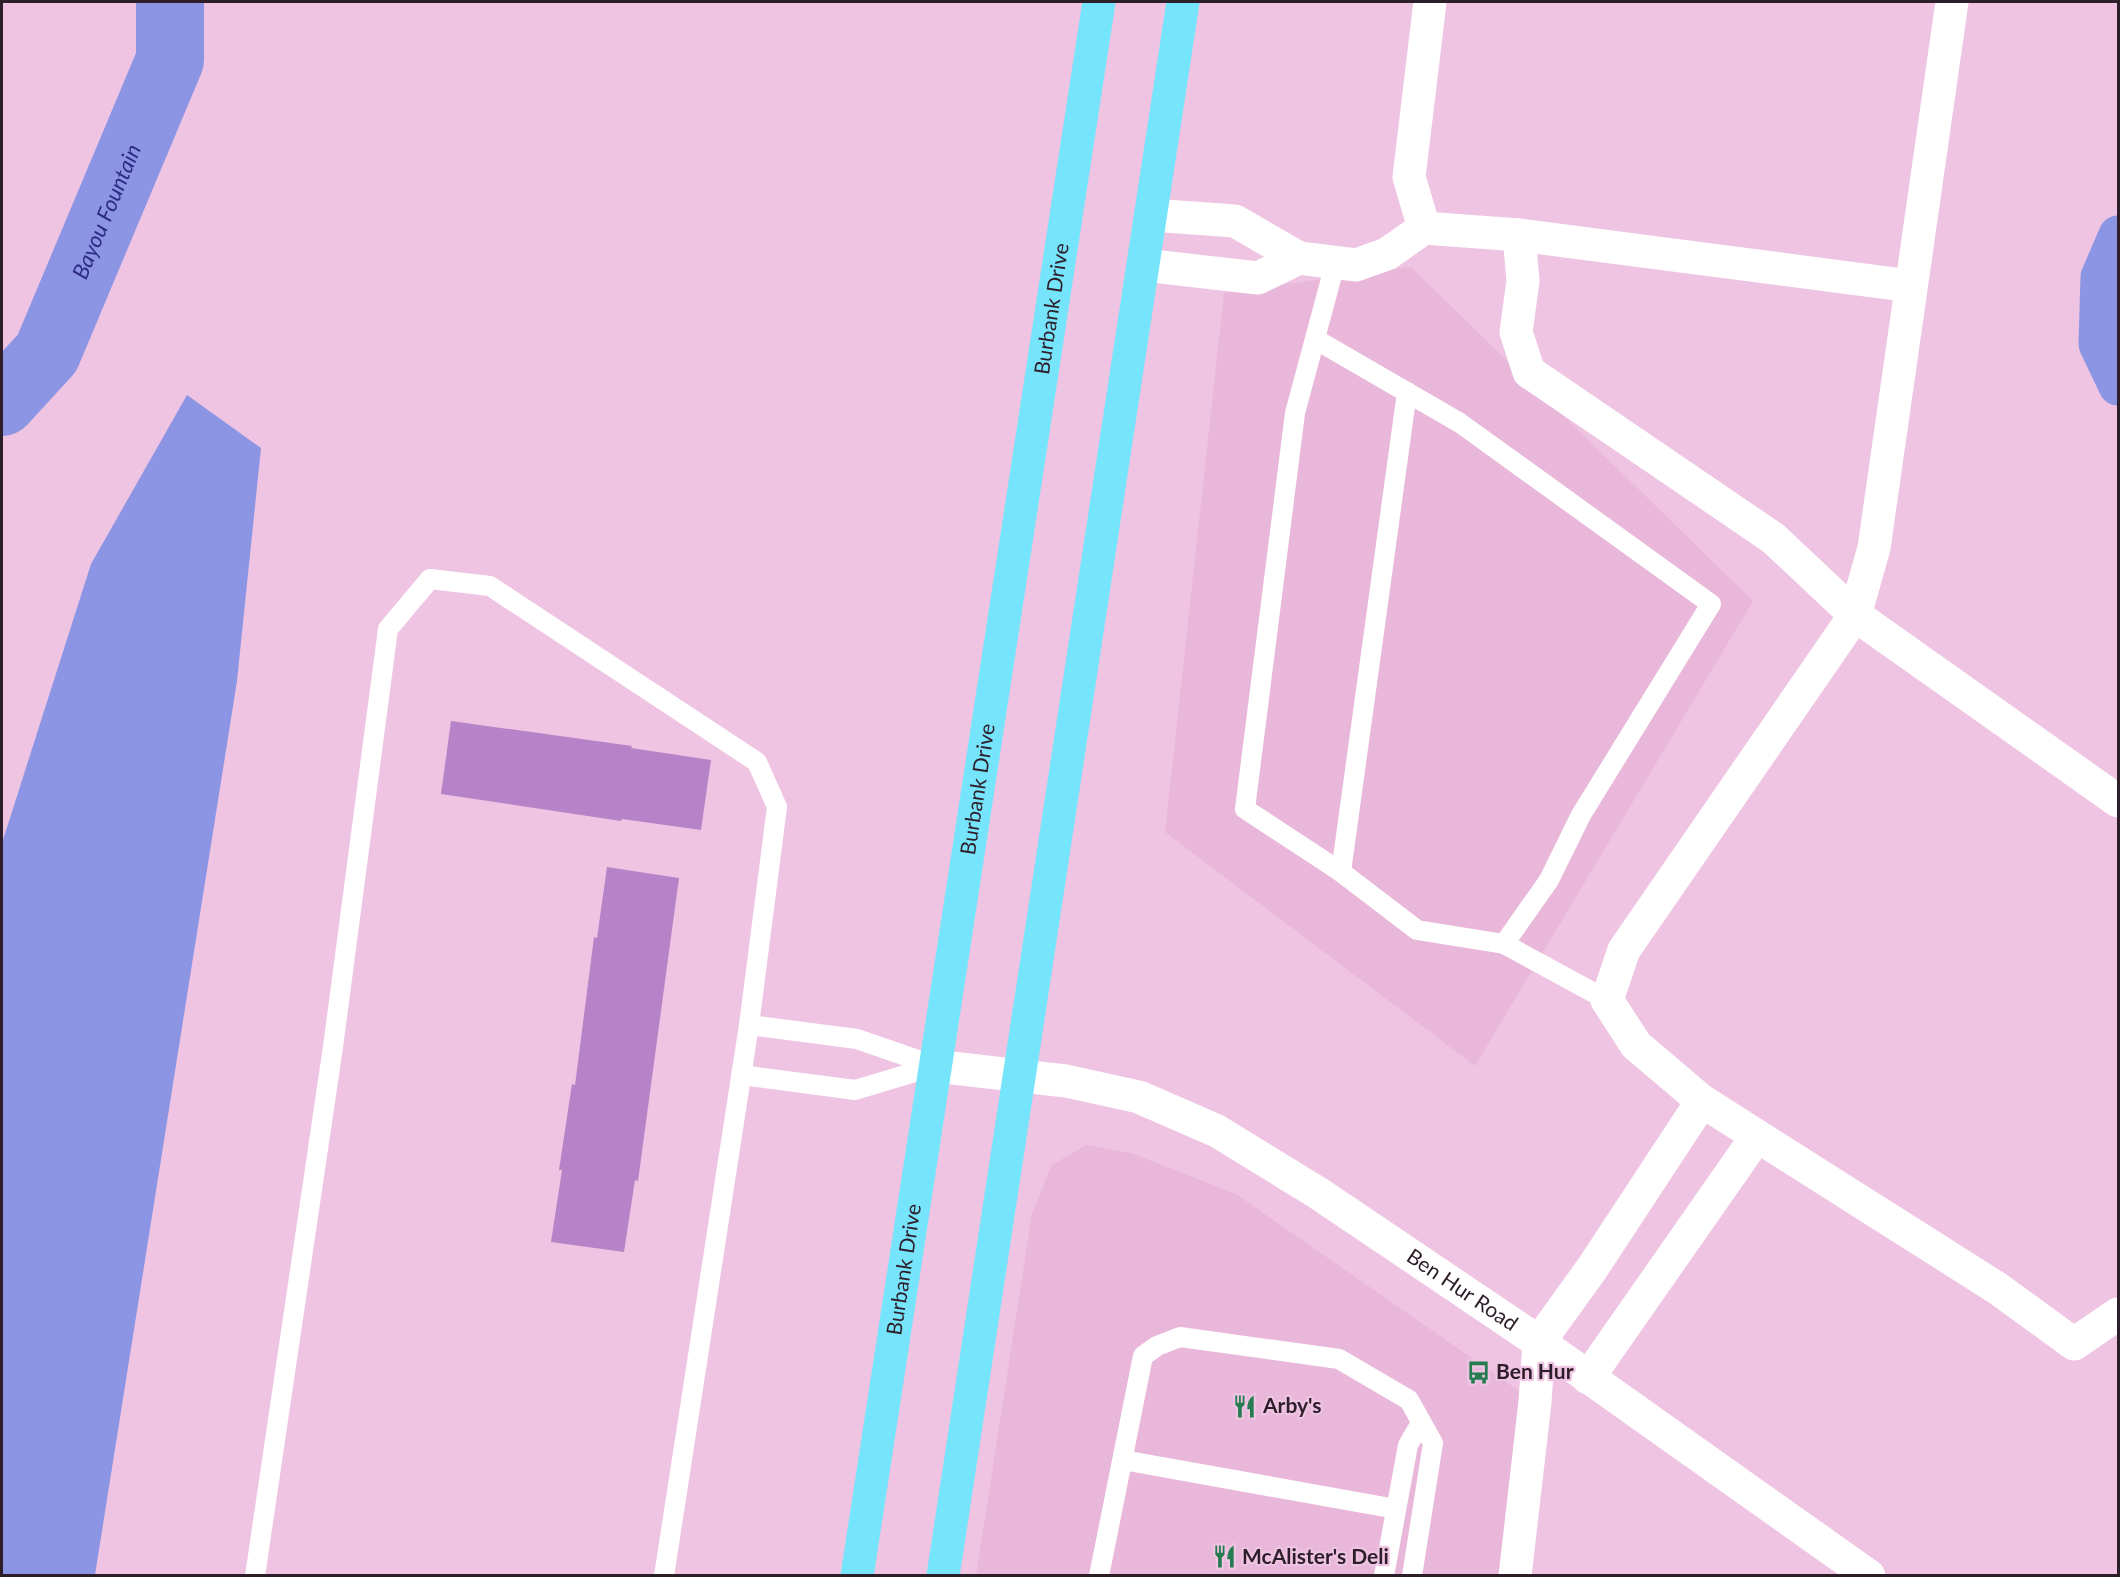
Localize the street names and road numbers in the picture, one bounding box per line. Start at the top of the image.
street label: Burbank Drive [1028,241,1073,376]
street label: Burbank Drive [954,721,999,857]
street label: Burbank Drive [880,1202,925,1337]
street label: Ben Hur Road [1403,1243,1523,1335]

